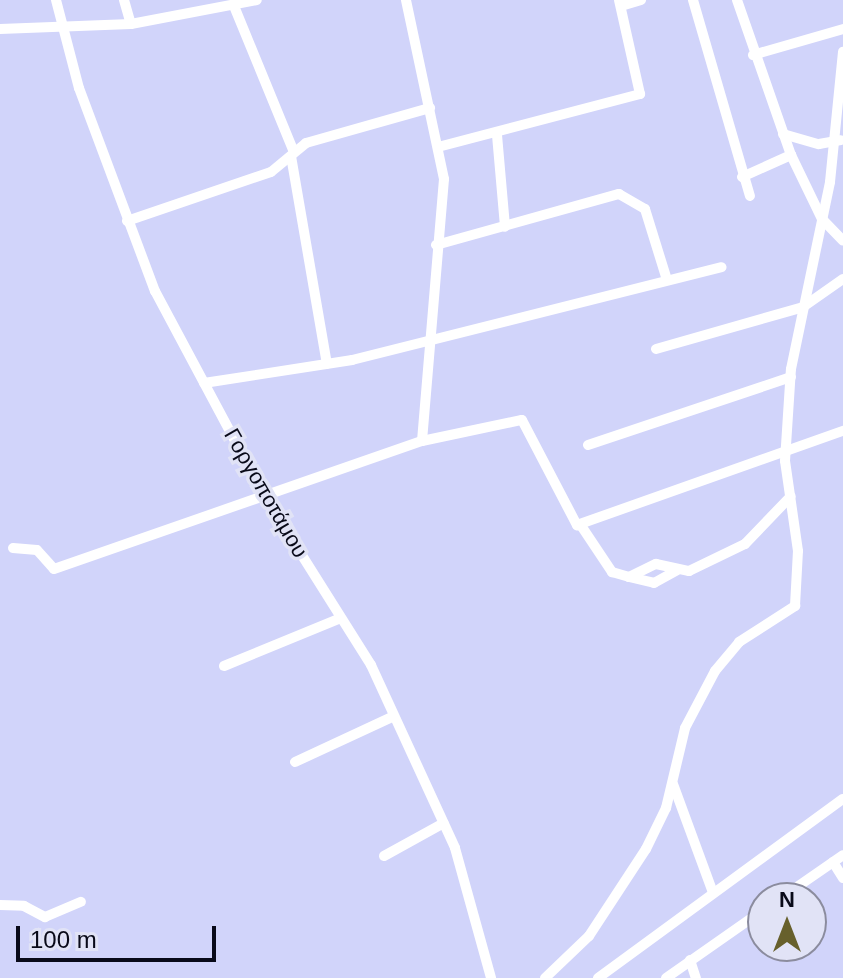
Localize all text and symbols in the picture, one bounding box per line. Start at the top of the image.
street label: Γοργοποτάμου [218,424,314,562]
north arrow [747,882,827,962]
text: N [779,887,795,912]
scale bar [20,910,220,960]
text: 100 m [30,926,97,953]

